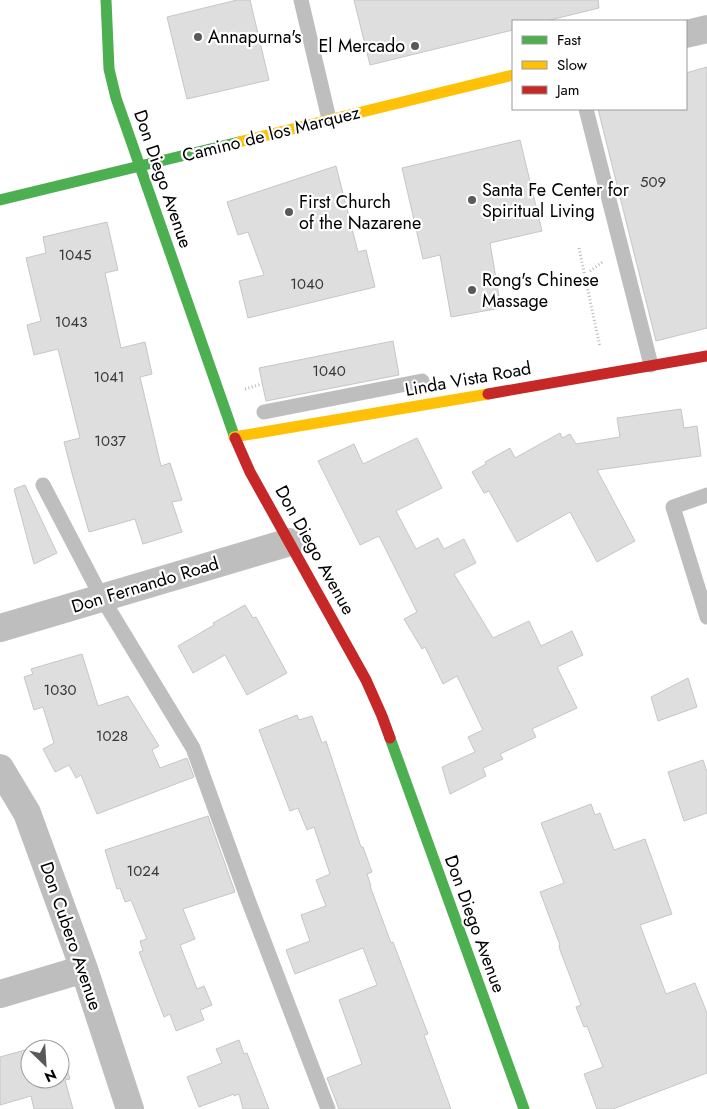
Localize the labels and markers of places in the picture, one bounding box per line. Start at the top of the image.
place label: Annapurna's [208,24,301,50]
marker: Annapurna's [192,31,204,43]
place label: El Mercado [318,33,405,59]
marker: El Mercado [409,40,421,52]
place label: Santa Fe Center for Spiritual Living [482,177,630,224]
place label: First Church of the Nazarene [299,189,421,236]
marker: Santa Fe Center for Spiritual Living [466,194,478,206]
marker: First Church of the Nazarene [283,206,295,218]
place label: Rong's Chinese Massage [482,267,599,314]
marker: Rong's Chinese Massage [466,284,478,296]

